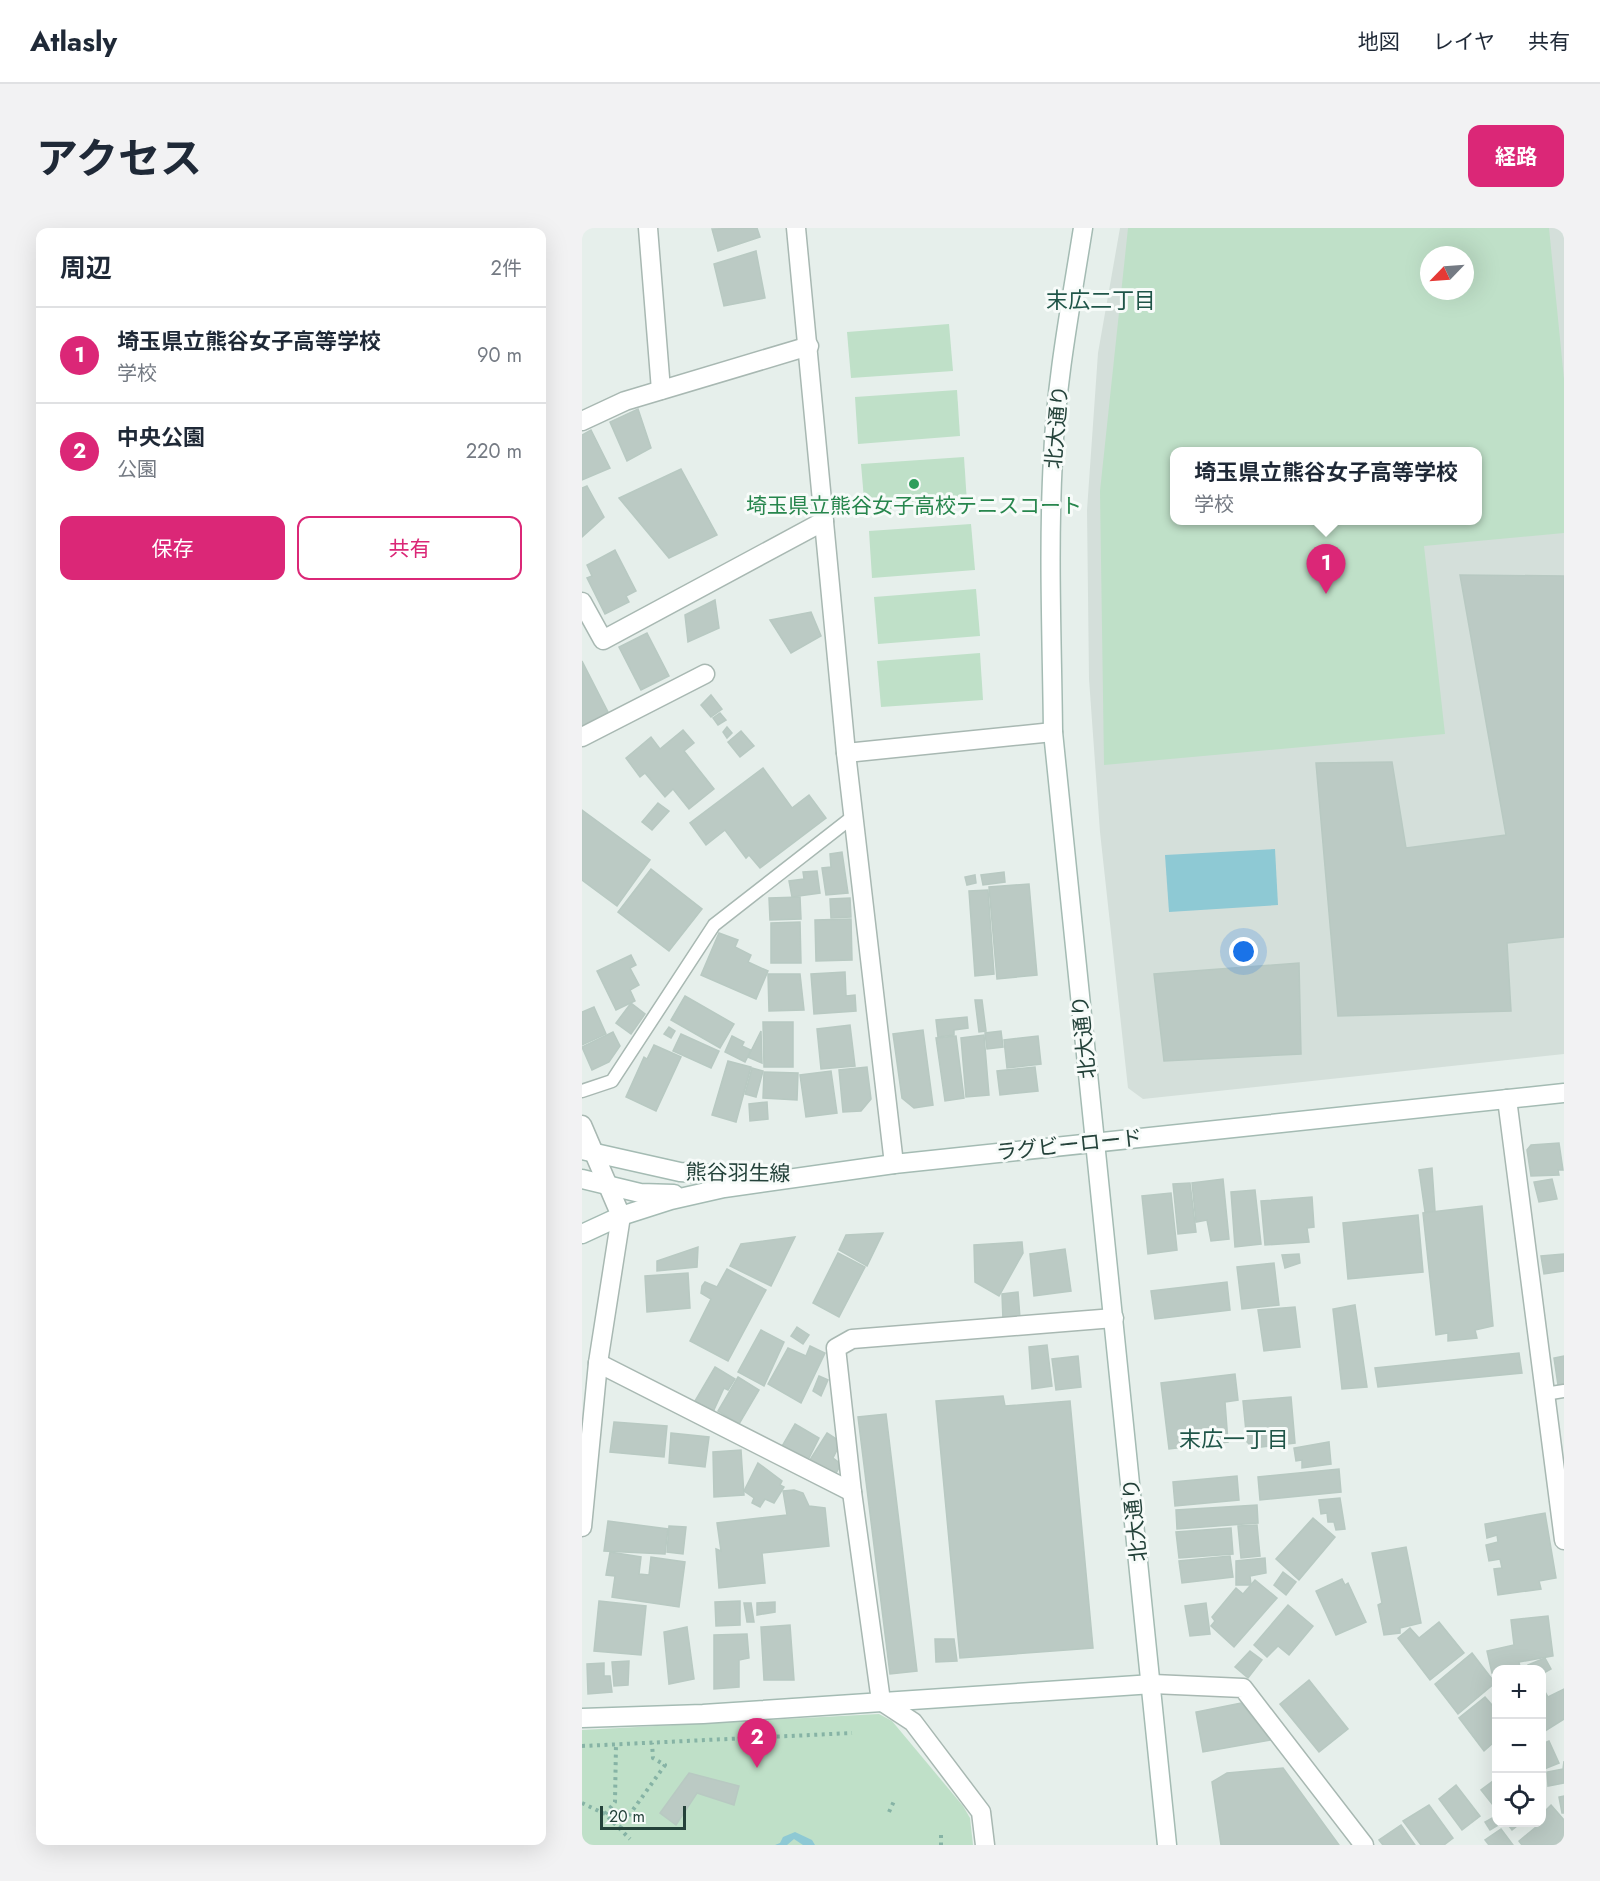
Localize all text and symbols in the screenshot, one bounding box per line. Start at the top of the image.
text: Atlasly [30,21,117,62]
text: 地図 [1358,27,1400,57]
text: レイヤ [1433,27,1495,57]
text: 共有 [1528,27,1570,57]
button: 経路 [1468,125,1564,187]
text: アクセス [36,128,202,189]
north arrow [1420,246,1474,300]
text: 周辺 [60,249,112,287]
text: 2件 [491,254,522,283]
district label: 末広二丁目 [1046,284,1156,316]
text: 埼玉県立熊谷女子高等学校 [117,325,381,357]
text: 1 [74,341,85,370]
text: 90 m [477,341,522,370]
text: 学校 [117,359,157,388]
street label: 北大通り [1038,384,1076,470]
text: 中央公園 [117,421,205,453]
text: 2 [73,437,86,466]
text: 220 m [466,437,522,466]
popup [1170,447,1482,525]
text: 公園 [117,455,157,484]
text: 埼玉県立熊谷女子高等学校 [1194,456,1458,488]
marker: 埼玉県立熊谷女子高校テニスコート [907,477,921,491]
text: 学校 [1194,490,1234,519]
place label: 埼玉県立熊谷女子高校テニスコート [746,491,1082,521]
button: 保存 [60,516,285,580]
button: 共有 [297,516,522,580]
pin: 1 [1306,544,1346,594]
your location [1229,937,1258,966]
street label: 北大通り [1065,994,1103,1080]
street label: ラグビーロード [994,1122,1144,1168]
street label: 熊谷羽生線 [685,1157,791,1189]
district label: 末広一丁目 [1179,1423,1289,1455]
street label: 北大通り [1116,1477,1154,1563]
map controls [1492,1665,1546,1827]
button: + [1492,1665,1546,1719]
pin: 2 [738,1718,777,1768]
button: − [1492,1719,1546,1773]
button: locate [1492,1773,1546,1827]
scale bar [600,1803,686,1830]
text: 20 m [609,1805,645,1828]

